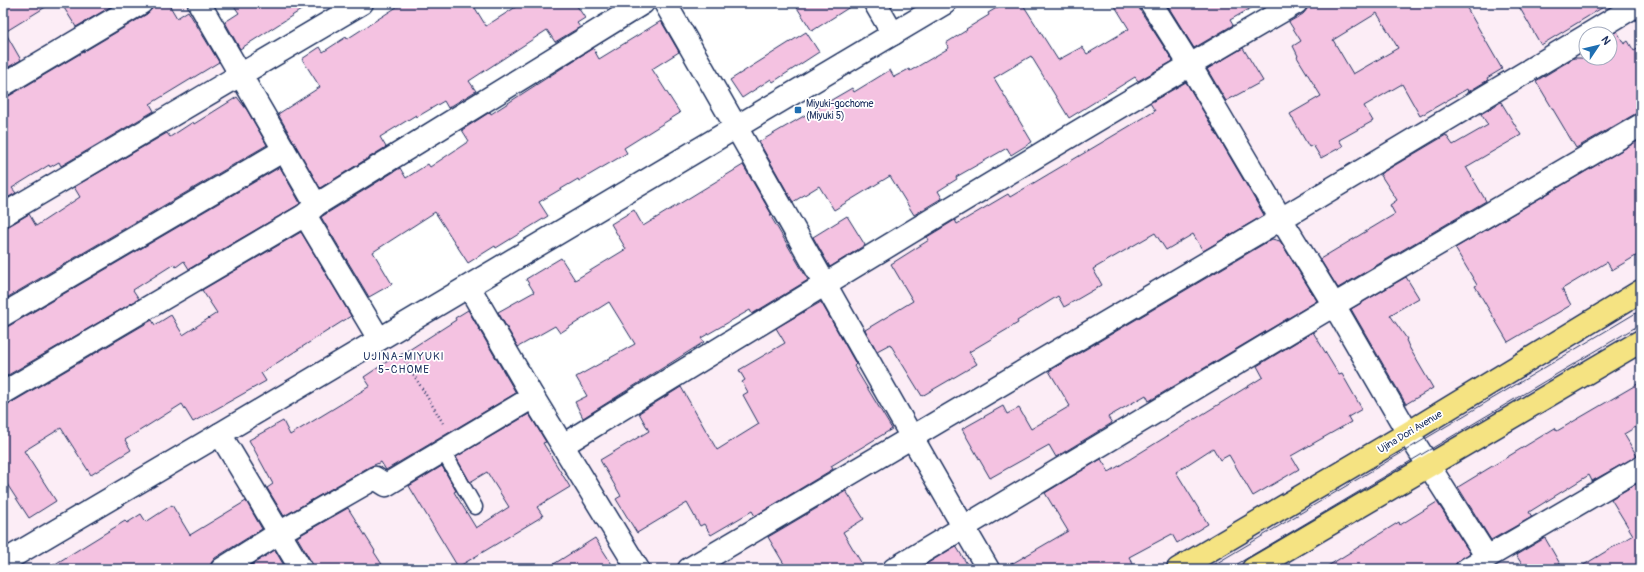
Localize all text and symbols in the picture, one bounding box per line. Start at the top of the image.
north arrow [1578,26,1618,66]
text: N [1598,34,1614,48]
place label: Miyuki-gochome (Miyuki 5) [806,98,874,122]
marker: Miyuki-gochome (Miyuki 5) [793,105,803,115]
district label: UJINA-MIYUKI 5-CHOME [363,350,445,376]
street label: Ujina Dori Avenue [1376,408,1444,456]

